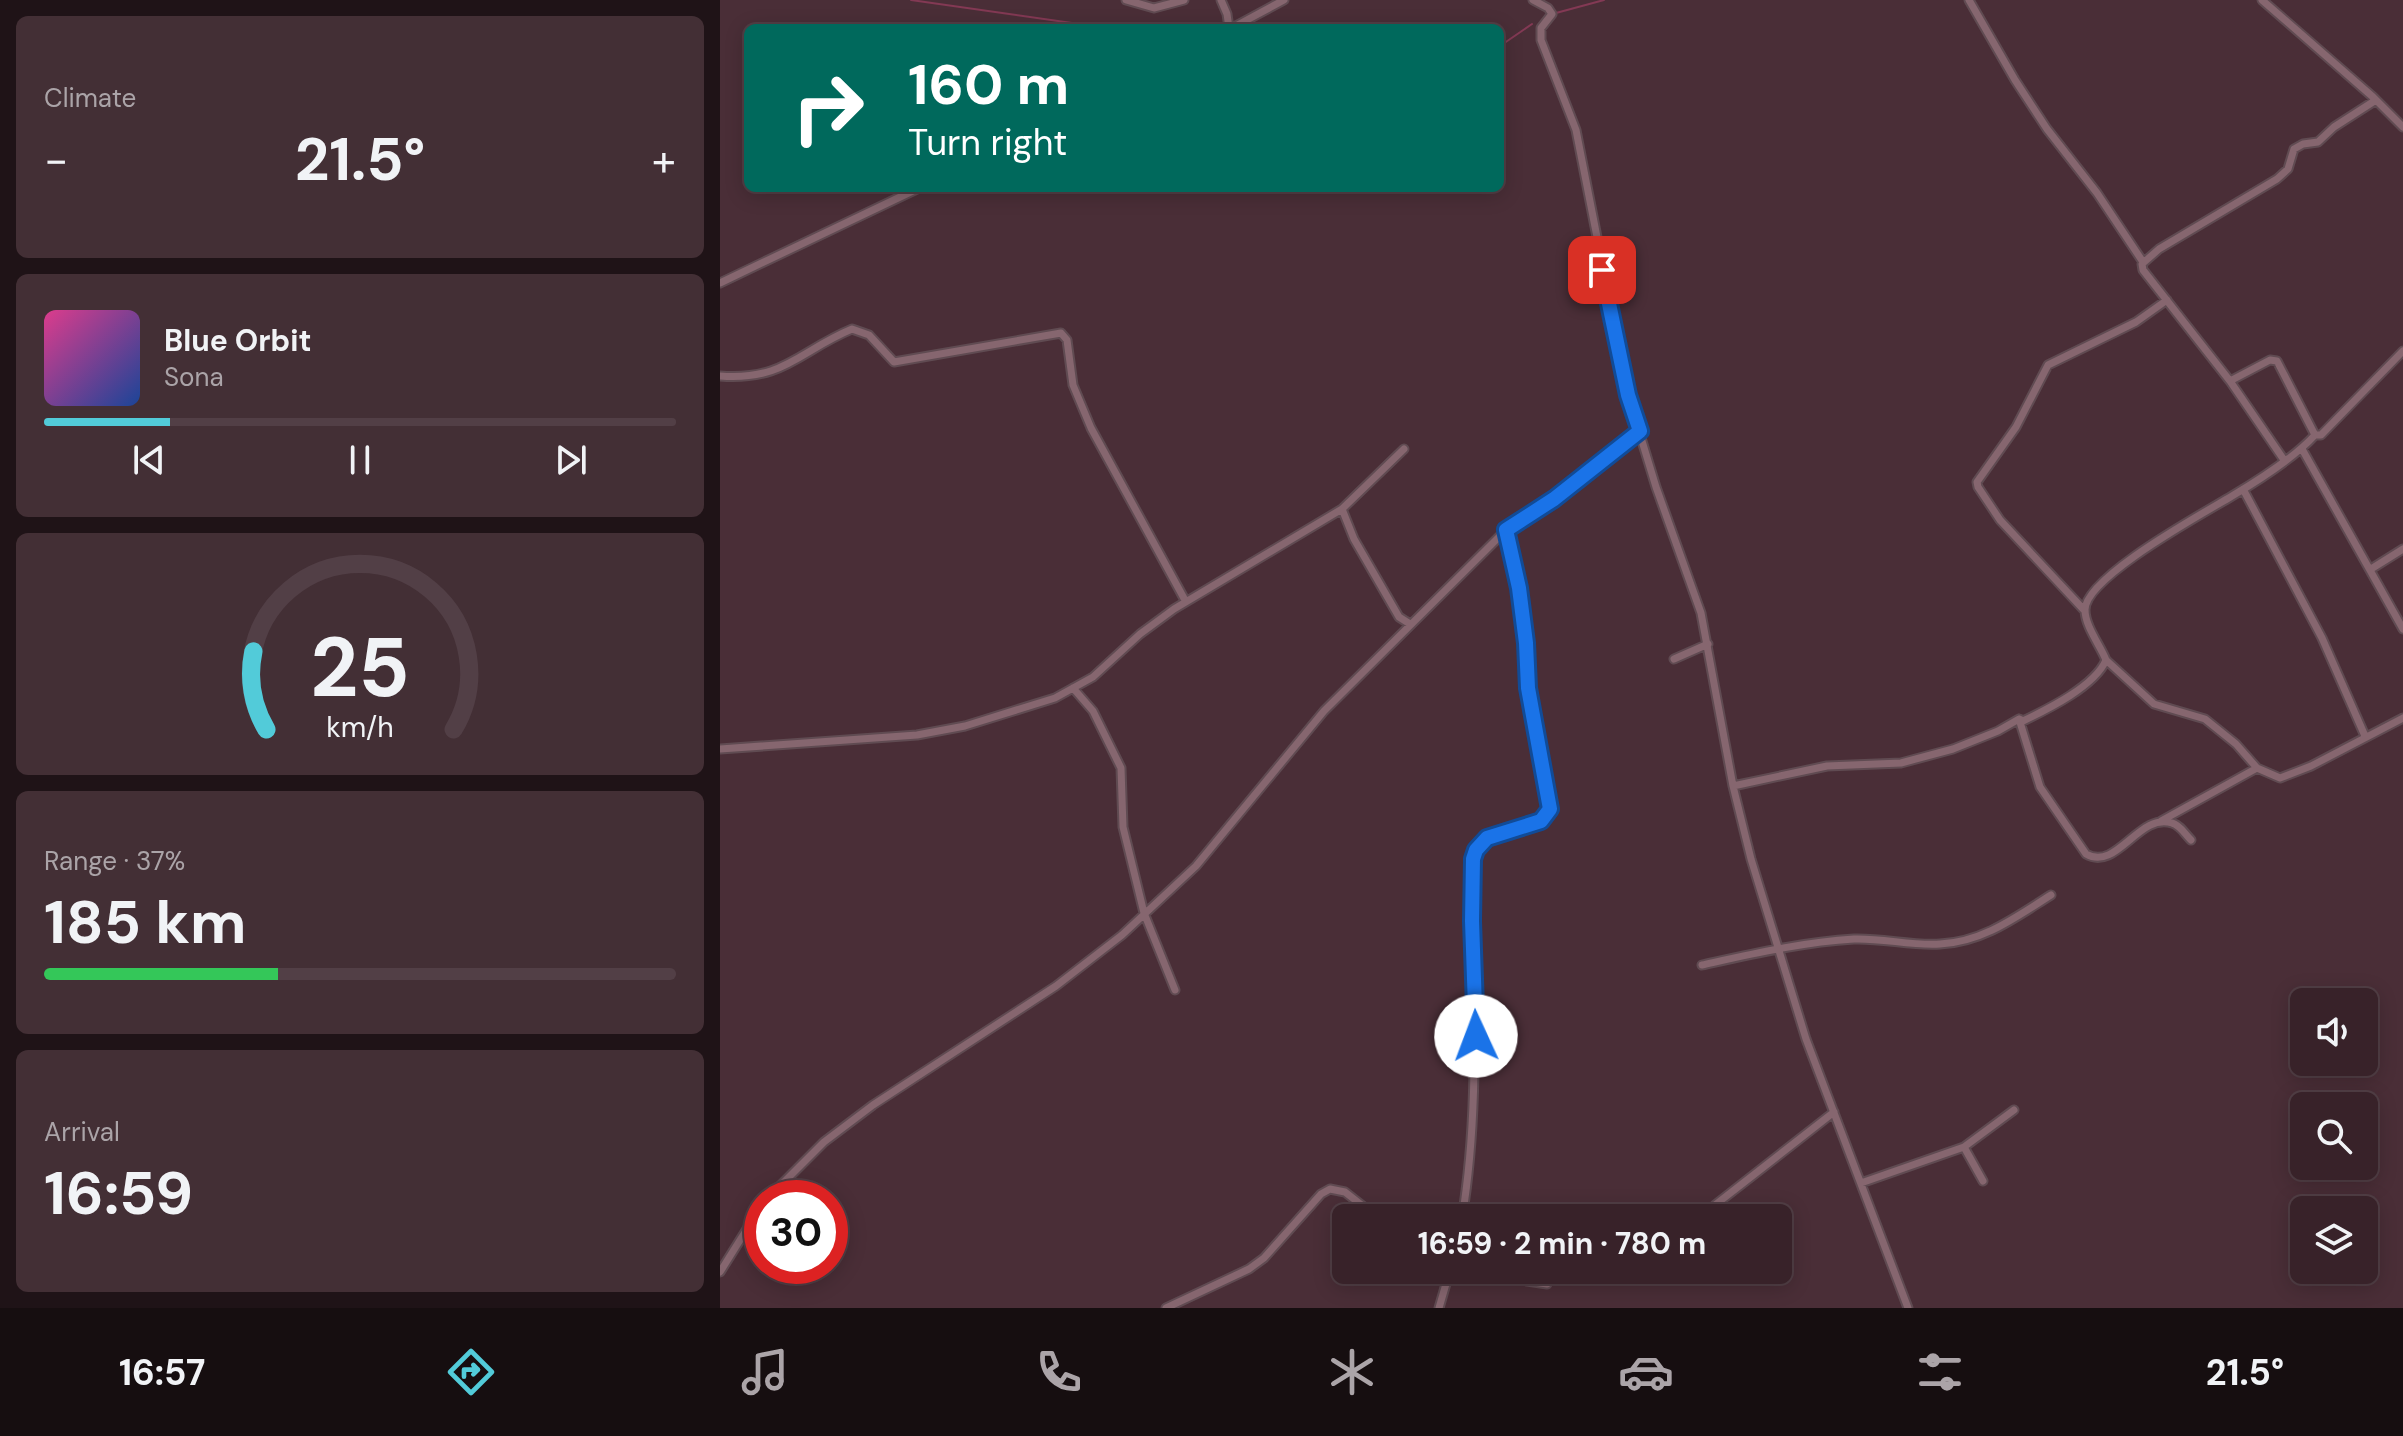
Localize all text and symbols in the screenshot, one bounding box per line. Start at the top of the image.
text: 160 m [908,48,1069,121]
icon: right [776,56,880,160]
text: Climate [44,81,136,115]
text: Turn right [908,119,1067,166]
text: 21.5° [295,120,425,199]
text: − [44,131,68,189]
text: + [652,131,676,189]
pin [1568,236,1636,304]
icon: arrive [1580,248,1624,292]
text: Blue Orbit [164,321,311,360]
text: Sona [164,360,224,394]
icon: previous [127,438,171,482]
icon: pause [338,438,382,482]
icon: next [549,438,593,482]
text: 25 [310,613,410,722]
text: km/h [326,709,394,746]
text: Range · 37% [44,844,185,878]
text: 185 km [44,883,246,962]
map controls [2290,988,2378,1284]
button: sound [2290,988,2378,1076]
position arrow [1434,994,1518,1078]
button: search [2290,1092,2378,1180]
text: Arrival [44,1115,120,1149]
text: 16:59 [44,1154,193,1233]
speed limit sign: 30 [744,1180,848,1284]
button: layers [2290,1196,2378,1284]
text: 16:59 · 2 min · 780 m [1418,1224,1706,1263]
icon: directions [443,1344,499,1400]
icon: music [737,1344,793,1400]
icon: phone [1031,1344,1087,1400]
icon: climate [1324,1344,1380,1400]
icon: car [1618,1344,1674,1400]
icon: filters [1912,1344,1968,1400]
text: 16:57 [119,1349,205,1396]
text: 21.5° [2206,1349,2284,1396]

